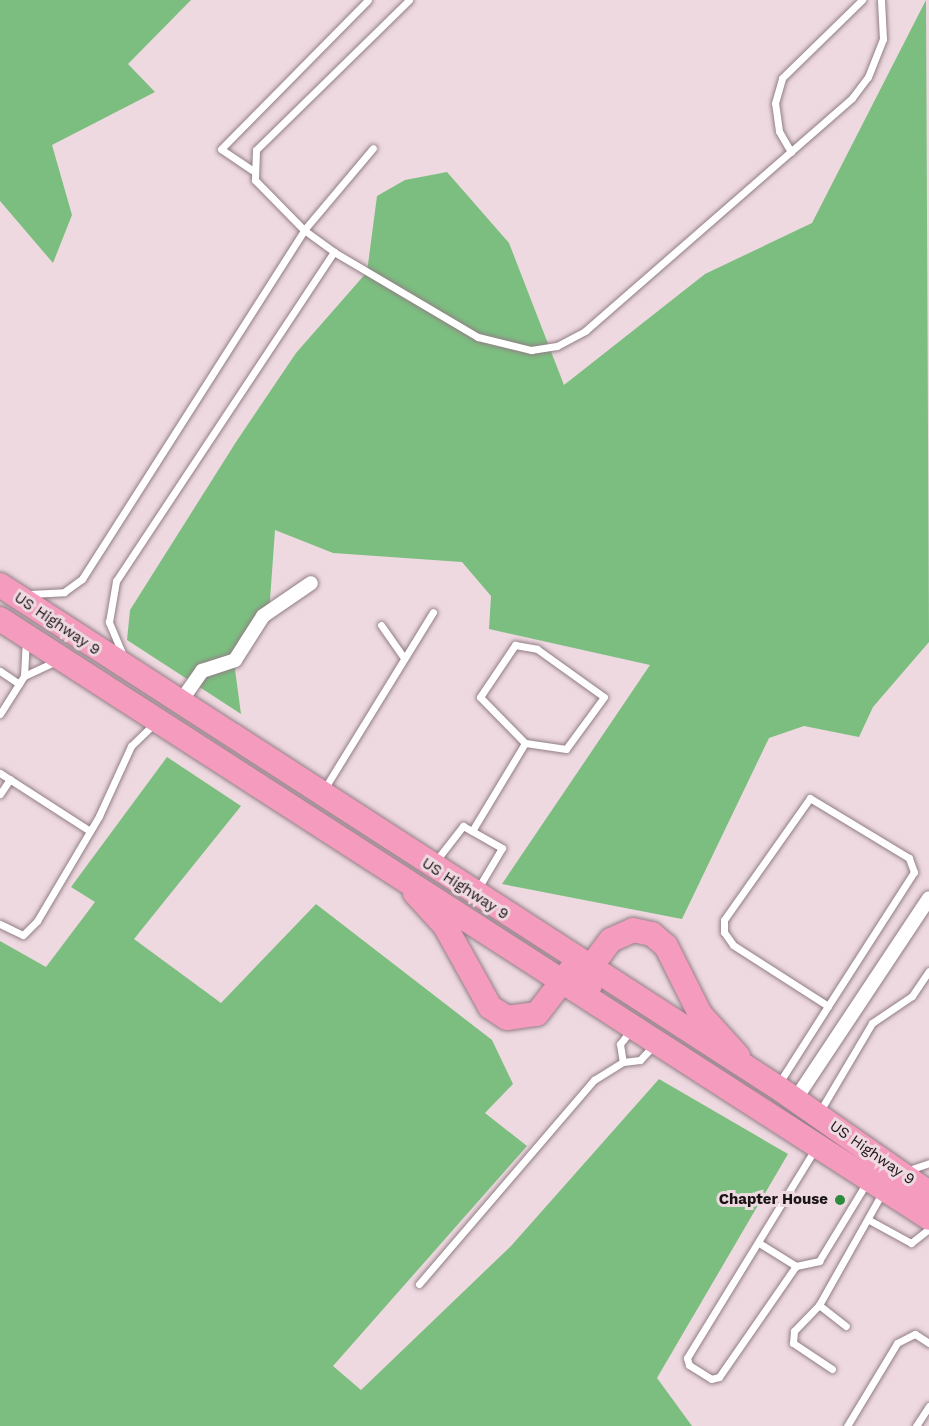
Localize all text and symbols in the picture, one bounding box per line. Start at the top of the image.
street label: US Highway 9 [11,589,103,659]
street label: US Highway 9 [418,854,512,924]
street label: US Highway 9 [826,1117,918,1189]
place label: Chapter House [718,1191,828,1209]
marker: Chapter House [833,1193,847,1207]

